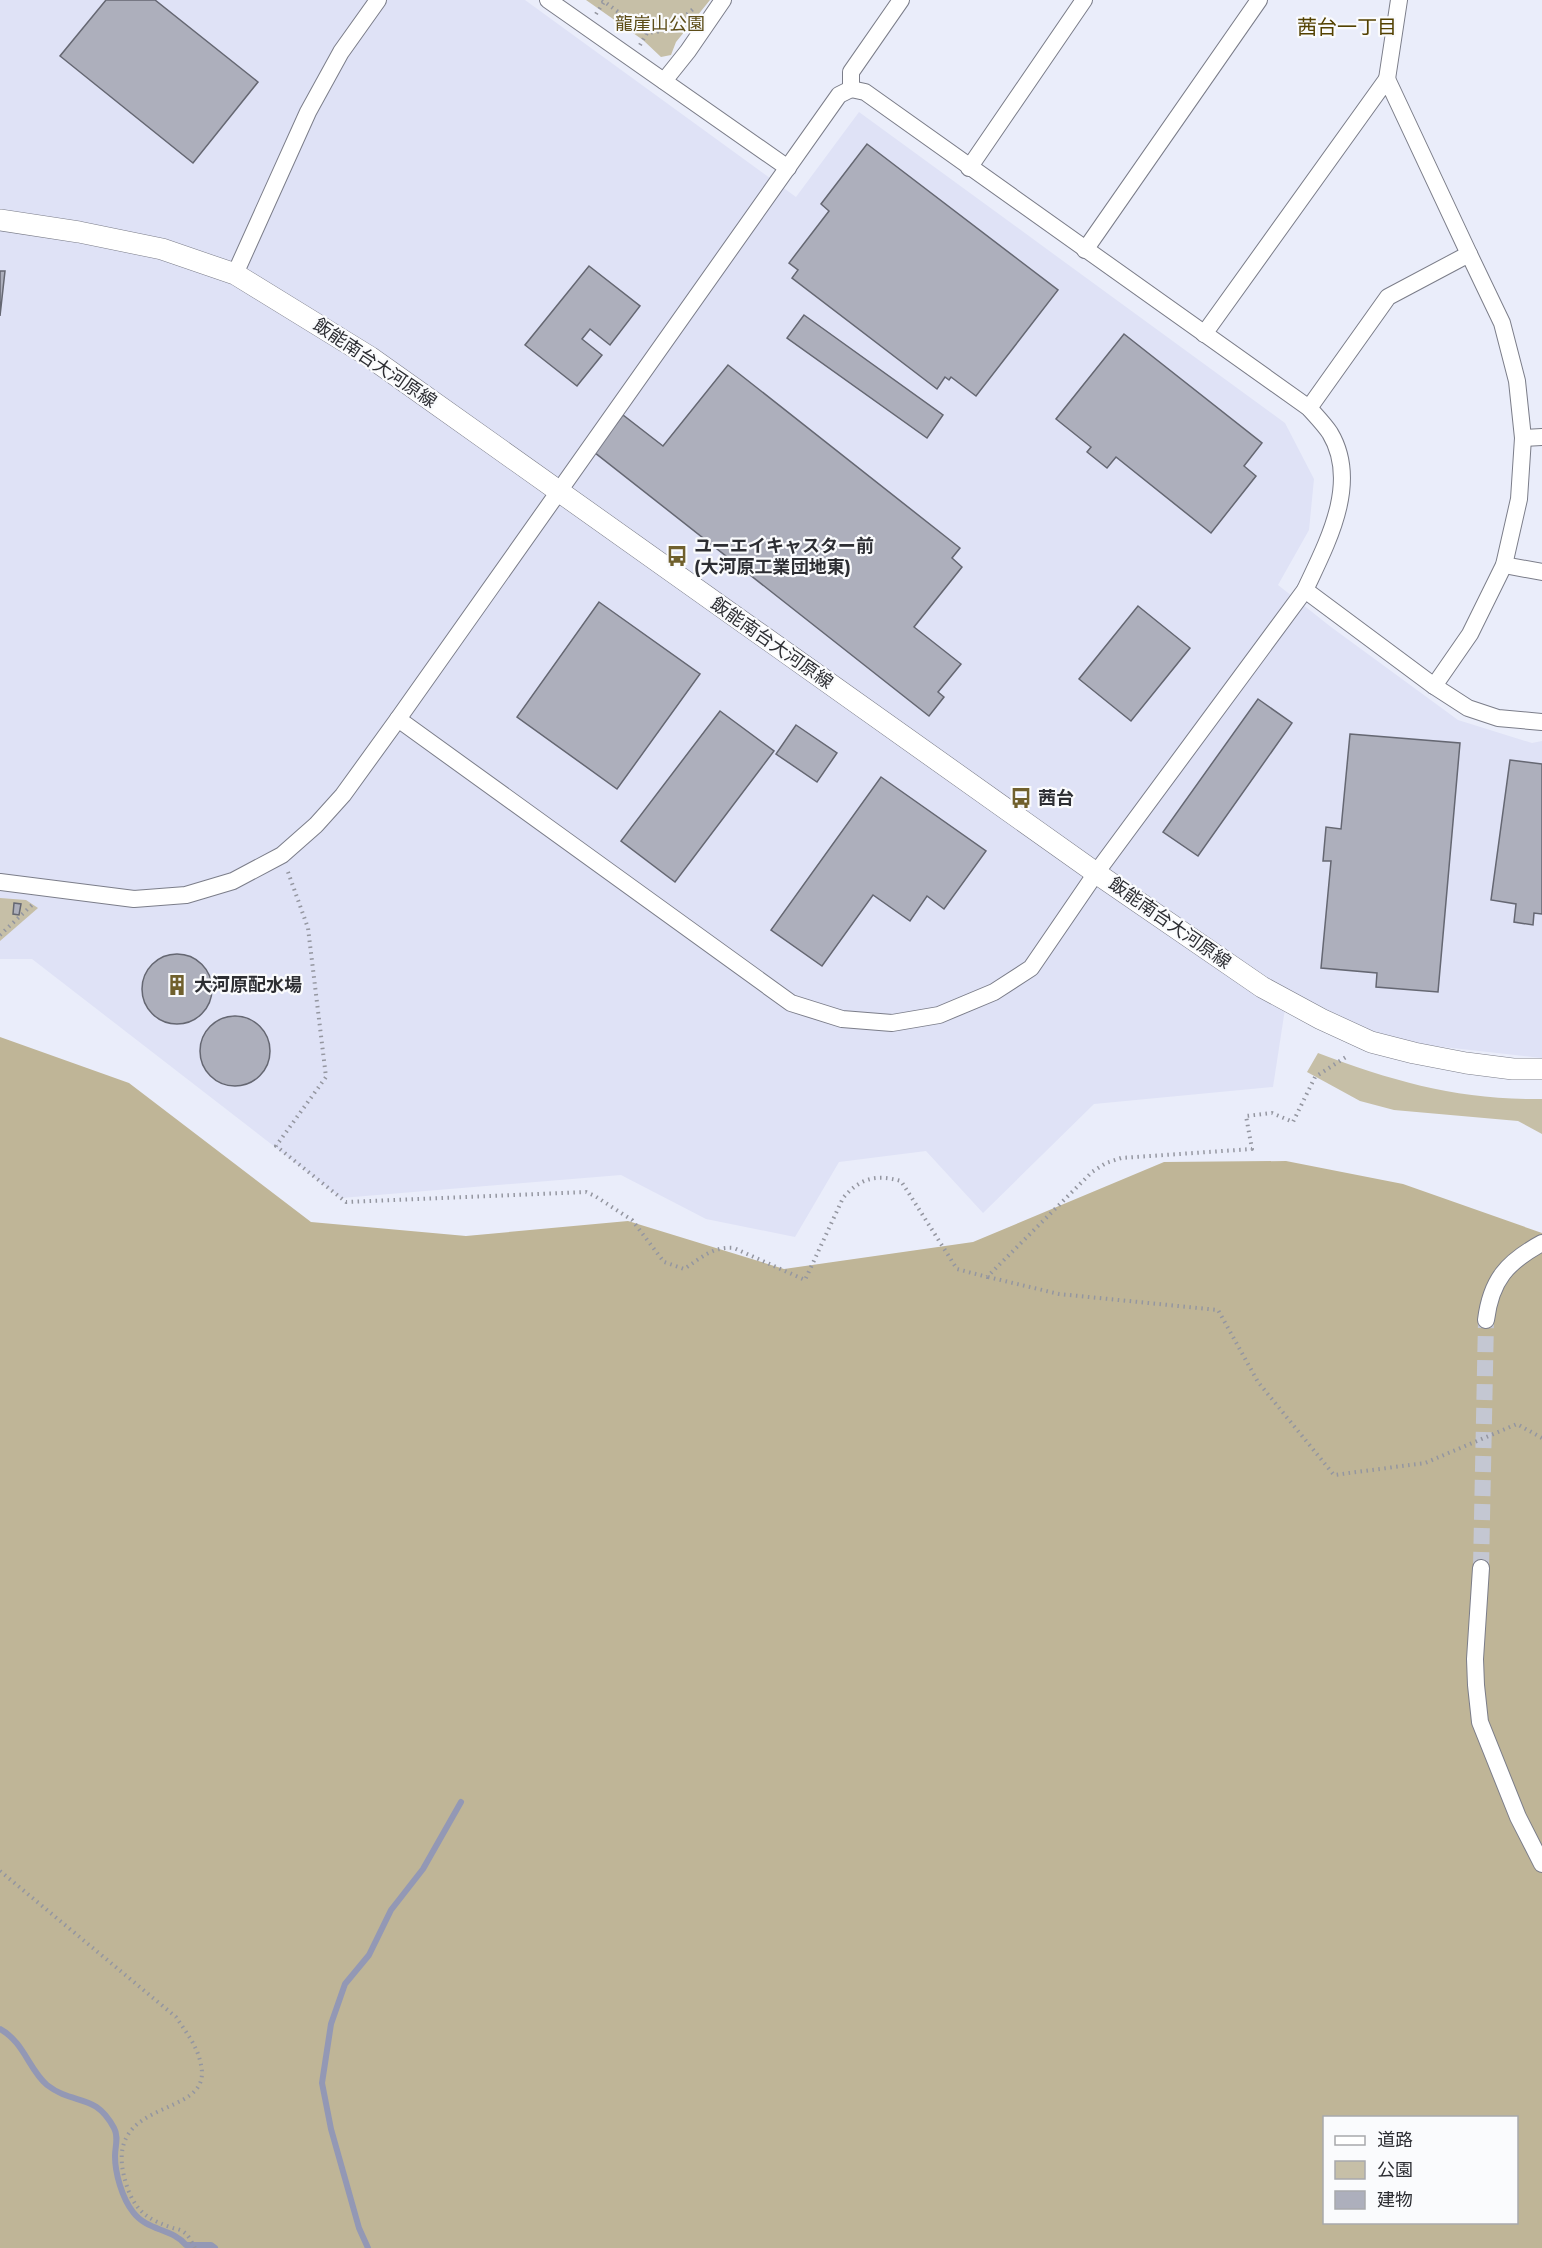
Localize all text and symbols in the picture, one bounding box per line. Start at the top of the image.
park label: 龍崖山公園 [615,13,705,35]
district label: 茜台一丁目 [1297,15,1397,39]
street label: 飯能南台大河原線 [309,314,441,412]
place label: ユーエイキャスター前 (大河原工業団地東) [694,535,874,578]
bus stop icon: ユーエイキャスター前 (大河原工業団地東) [665,544,689,568]
street label: 飯能南台大河原線 [707,593,837,693]
bus stop icon: 茜台 [1009,786,1033,810]
place label: 茜台 [1038,787,1074,809]
street label: 飯能南台大河原線 [1105,873,1235,973]
building icon: 大河原配水場 [165,973,189,997]
place label: 大河原配水場 [194,974,302,996]
legend [1323,2116,1518,2224]
text: 道路 [1377,2129,1413,2151]
text: 公園 [1377,2159,1413,2181]
text: 建物 [1377,2189,1413,2211]

